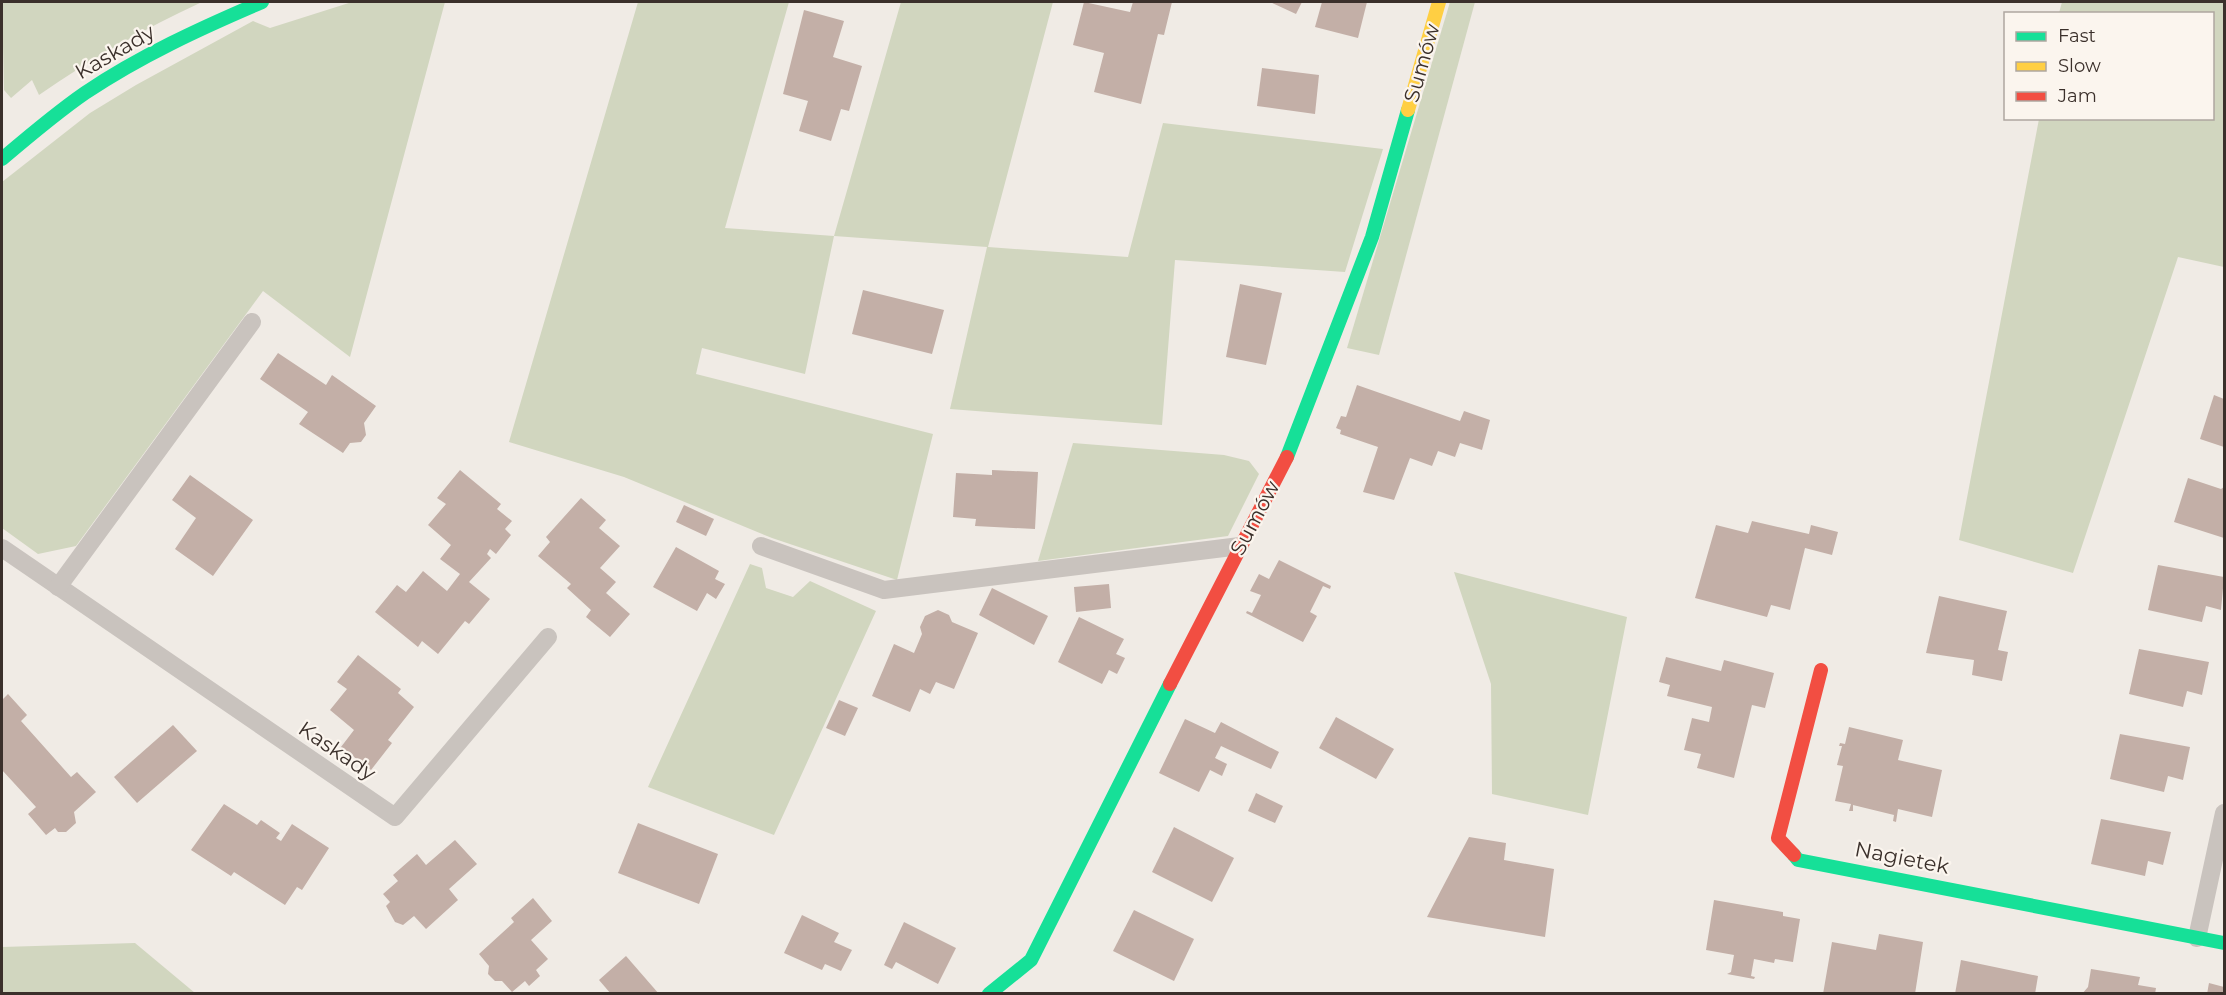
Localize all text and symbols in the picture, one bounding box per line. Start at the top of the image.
legend [2004,12,2214,120]
street label: Kaskady [71,19,159,84]
street label: Sumów [1398,20,1445,105]
text: Fast [2058,25,2096,47]
text: Slow [2058,55,2101,77]
text: Jam [2057,85,2097,107]
street label: Sumów [1225,476,1285,559]
street label: Kaskady [294,716,381,786]
street label: Nagietek [1853,836,1952,879]

